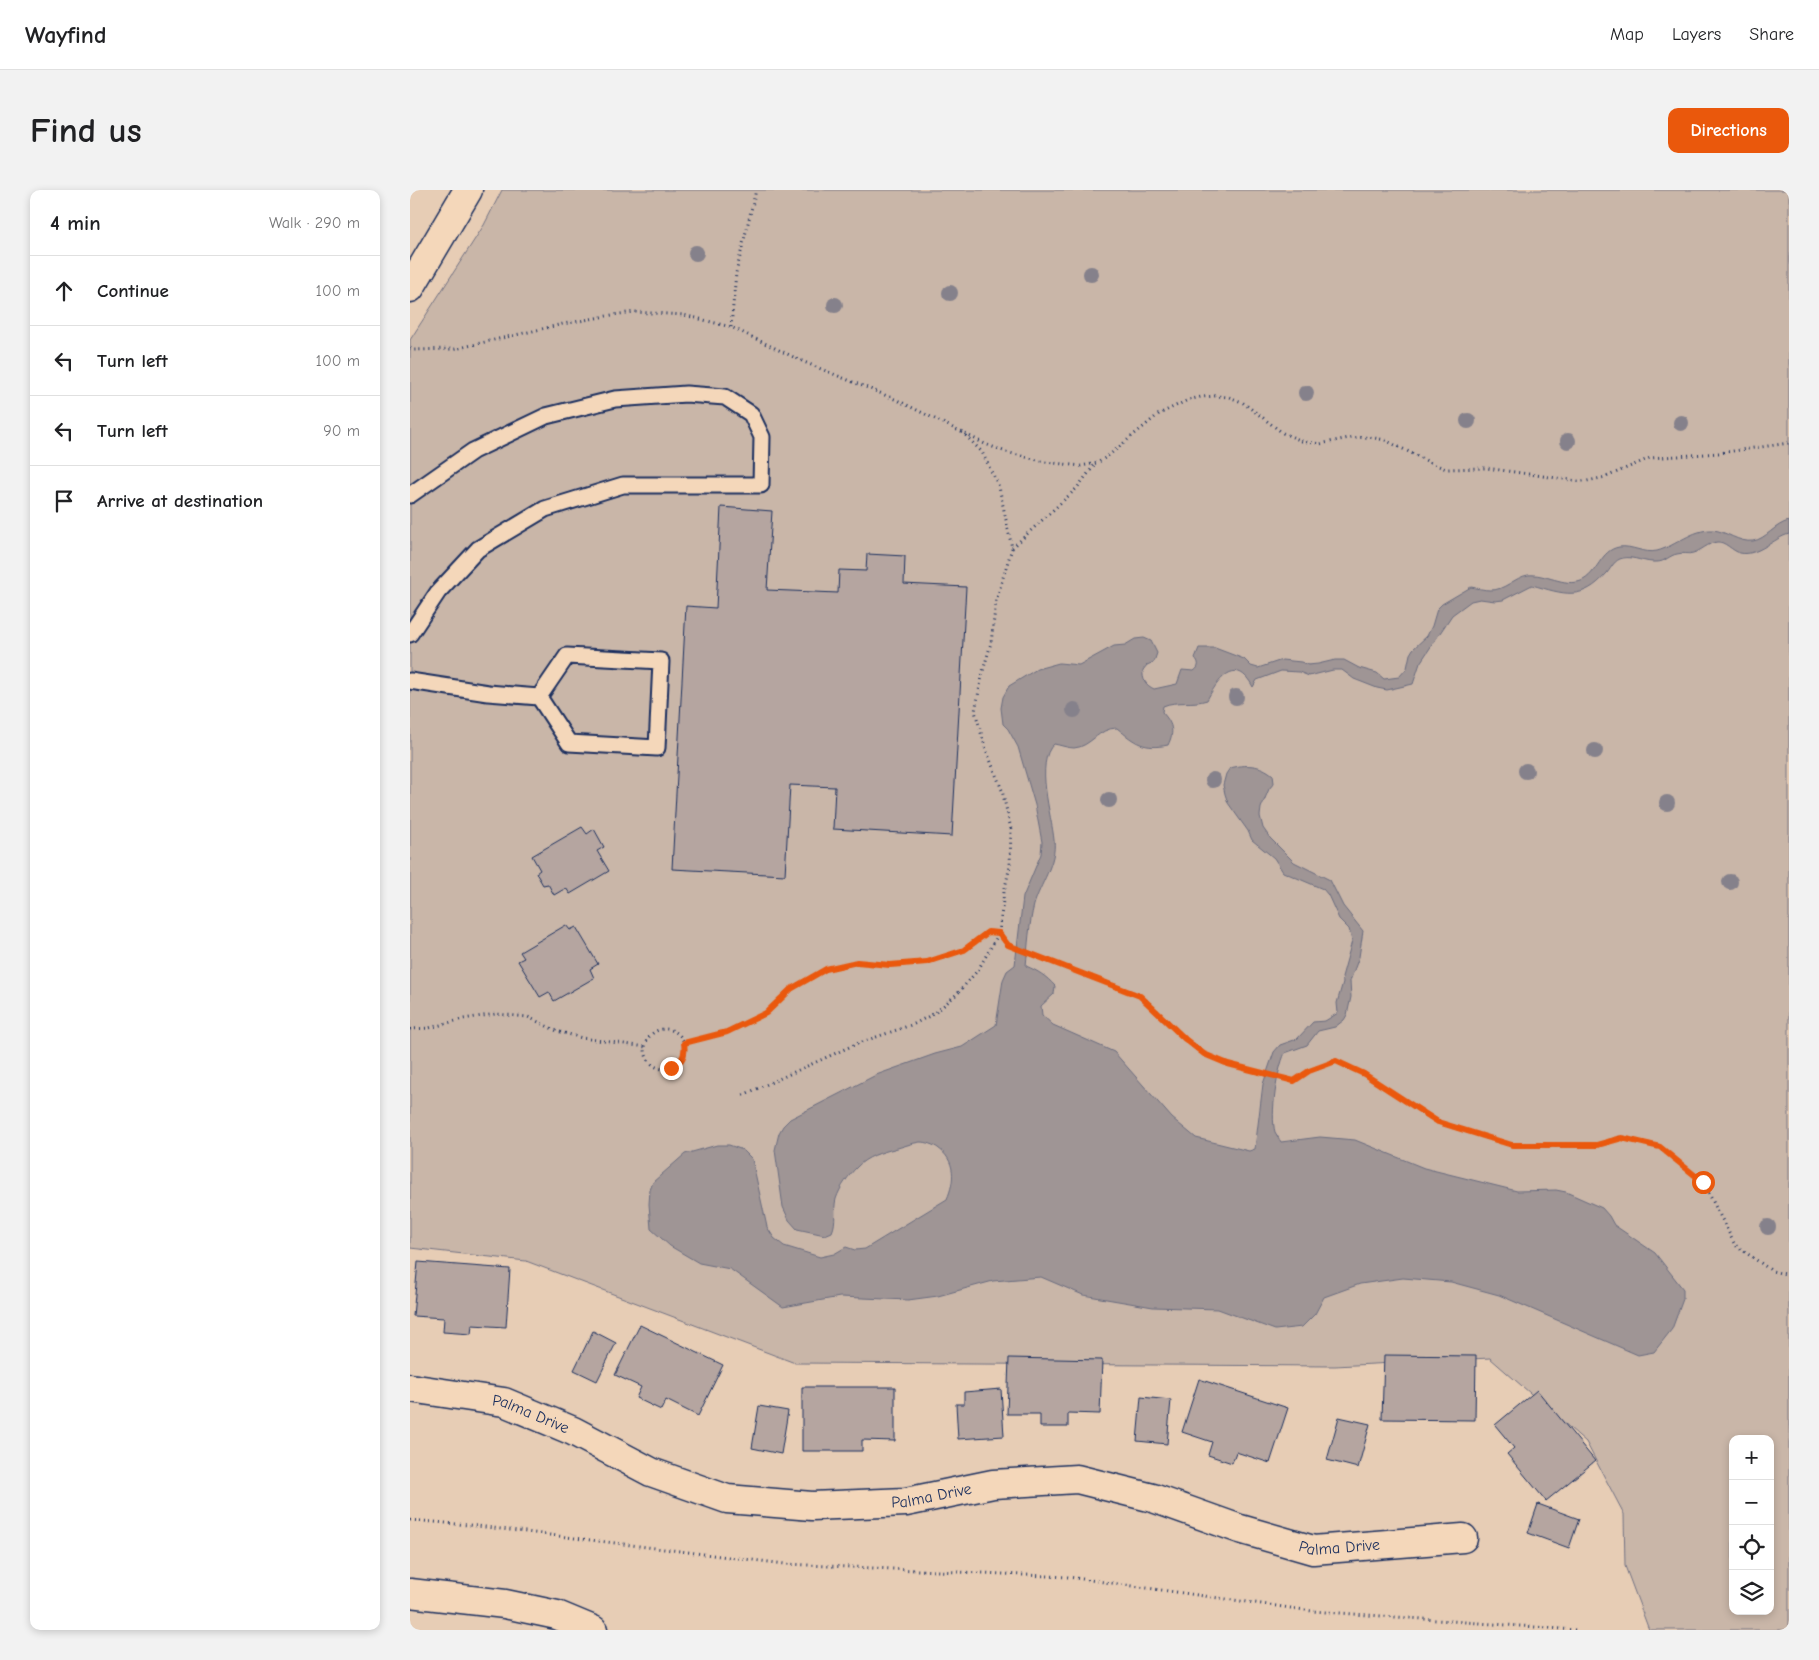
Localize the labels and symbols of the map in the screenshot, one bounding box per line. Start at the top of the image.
route end [660,1057,683,1080]
route start [1692,1171,1715,1194]
street label: Palma Drive [491,1391,572,1437]
street label: Palma Drive [891,1480,973,1512]
street label: Palma Drive [1297,1536,1381,1559]

